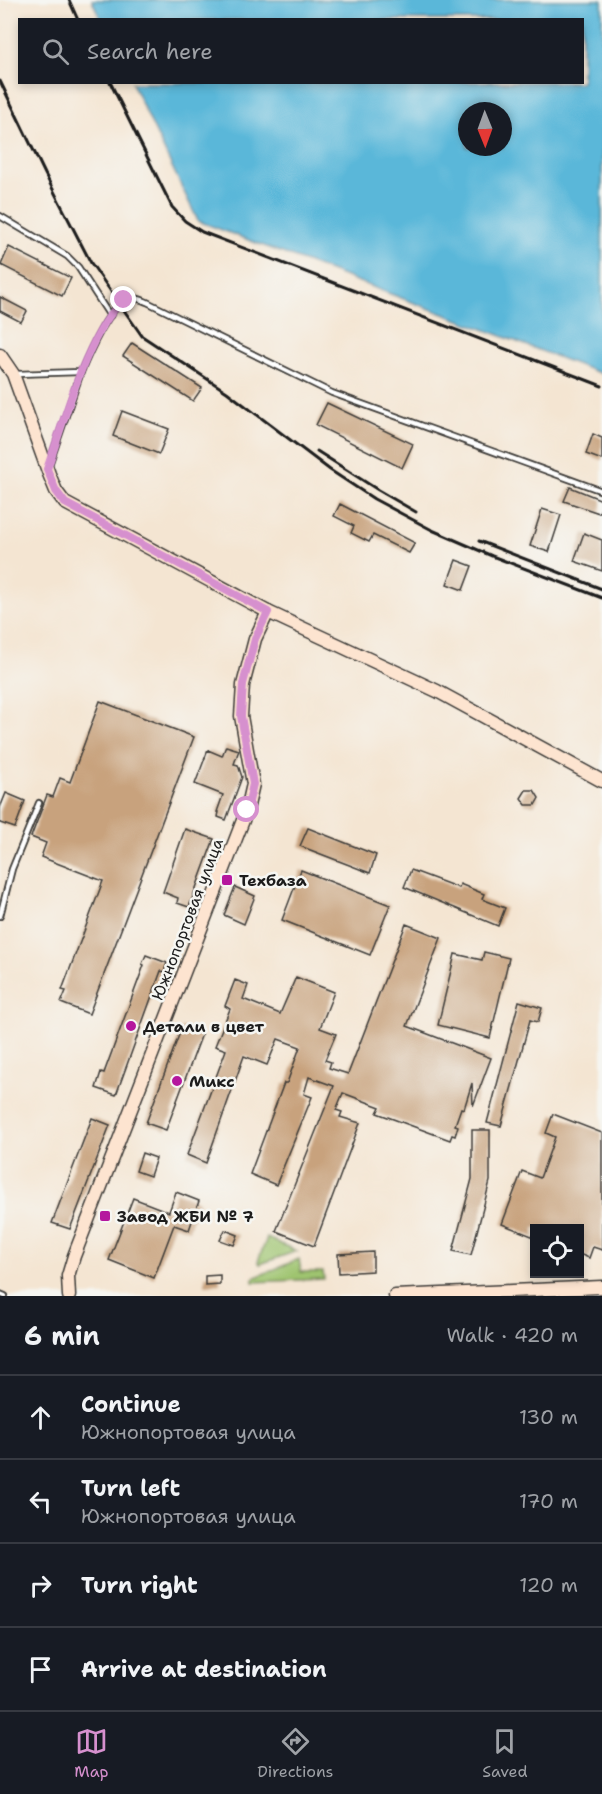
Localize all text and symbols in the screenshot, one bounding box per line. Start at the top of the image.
search box [18,18,584,84]
icon: search [39,35,72,68]
text: Search here [87,37,213,66]
north arrow [458,102,512,156]
route end [110,286,136,312]
route start [233,796,259,822]
street label: Южнопортовая улица [147,835,228,1003]
place label: Техбаза [239,870,307,891]
marker: Техбаза [220,873,234,887]
place label: Детали в цвет [143,1016,264,1037]
marker: Детали в цвет [124,1019,138,1033]
place label: Микс [189,1071,235,1092]
marker: Микс [170,1074,184,1088]
place label: Завод ЖБИ № 7 [117,1206,254,1227]
marker: Завод ЖБИ № 7 [98,1209,112,1223]
map controls [530,1224,584,1278]
button: locate [530,1224,584,1278]
text: 6 min [24,1318,100,1353]
text: Walk · 420 m [446,1322,578,1348]
text: Continue [81,1390,181,1419]
icon: ahead [24,1401,57,1434]
text: 130 m [519,1404,578,1430]
text: Южнопортовая улица [81,1419,296,1445]
text: Turn left [81,1474,180,1503]
icon: left [24,1485,57,1518]
text: 170 m [519,1488,578,1514]
text: Южнопортовая улица [81,1503,296,1529]
icon: right [24,1569,57,1602]
text: Turn right [81,1571,198,1600]
text: 120 m [519,1572,578,1598]
icon: arrive [24,1653,57,1686]
text: Arrive at destination [81,1655,327,1684]
tab: Map [74,1725,109,1782]
tab: Directions [257,1725,334,1782]
tab: Saved [482,1725,528,1782]

